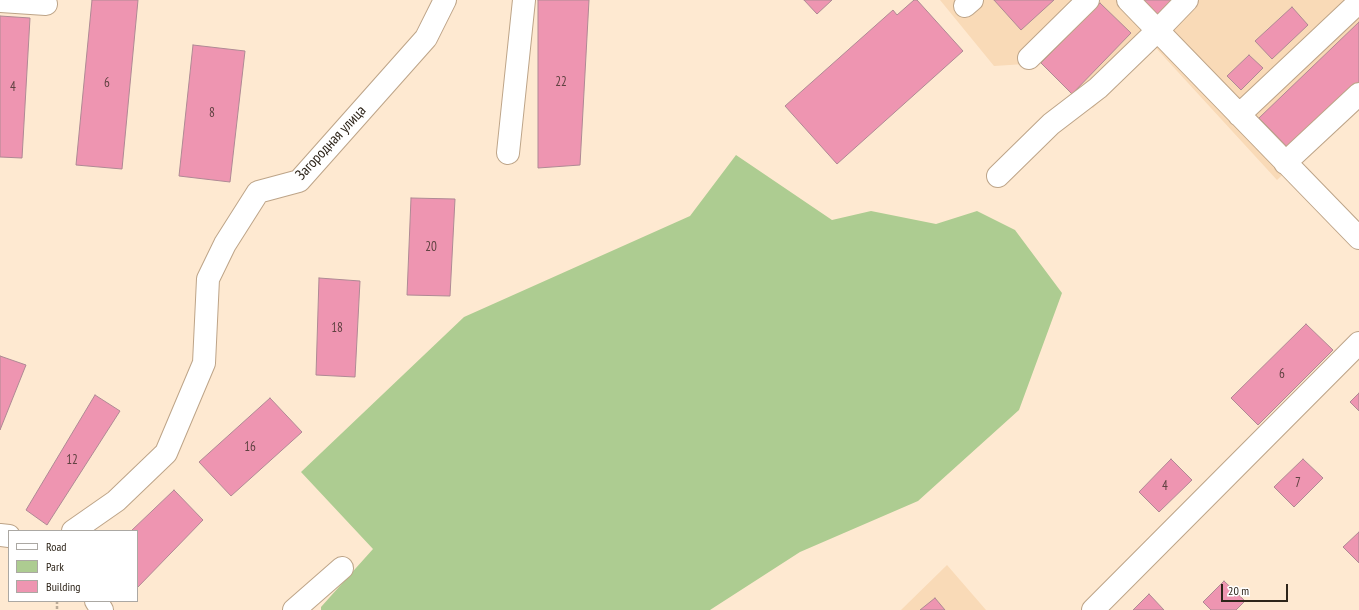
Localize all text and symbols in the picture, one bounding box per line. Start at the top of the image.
house number: 22 [555,74,567,90]
house number: 6 [104,75,110,91]
house number: 4 [10,79,16,95]
street label: Загородная улица [292,102,370,184]
house number: 8 [209,105,215,121]
house number: 20 [425,239,437,255]
house number: 18 [331,320,343,336]
house number: 6 [1279,366,1285,382]
house number: 16 [244,439,256,455]
house number: 12 [66,452,78,468]
house number: 7 [1295,475,1301,491]
house number: 4 [1162,478,1168,494]
legend [8,530,138,602]
text: Road [46,539,66,554]
text: Park [46,559,64,574]
scale bar [1223,576,1290,602]
text: Building [46,579,81,594]
text: 20 m [1228,583,1249,598]

